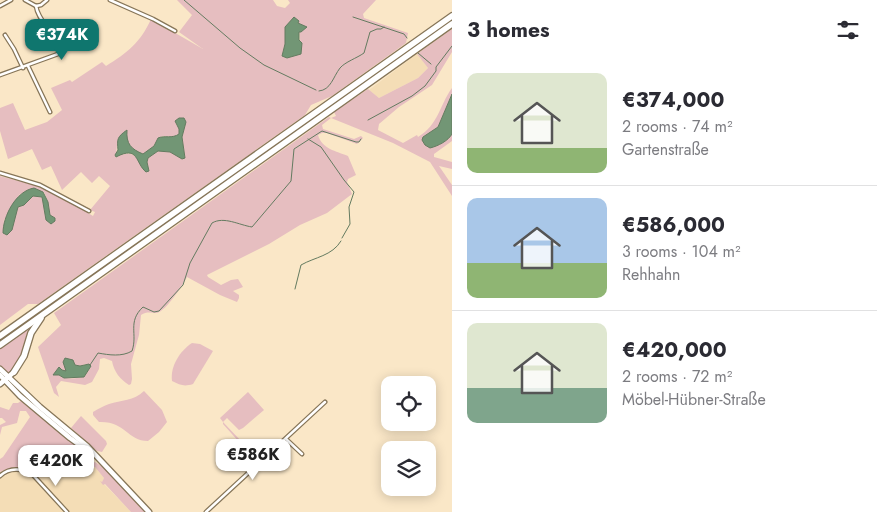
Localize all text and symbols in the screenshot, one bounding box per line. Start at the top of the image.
text: 3 homes [467,15,550,45]
icon: filters [834,16,862,44]
pin: €374K [27,18,97,61]
text: €374K [36,23,88,46]
text: €374,000 [622,85,724,115]
icon: home [507,93,567,153]
text: 2 rooms · 74 m² [622,115,733,138]
text: Gartenstraße [622,138,709,161]
text: €586,000 [622,210,725,240]
icon: home [507,218,567,278]
text: 3 rooms · 104 m² [622,240,741,263]
text: Rehhahn [622,263,681,286]
text: €420,000 [622,335,727,365]
icon: home [507,343,567,403]
text: 2 rooms · 72 m² [622,365,732,388]
map controls [381,376,436,496]
button: locate [381,376,436,431]
text: Möbel-Hübner-Straße [622,388,766,411]
pin: €586K [218,438,288,481]
button: layers [381,441,436,496]
text: €586K [227,443,279,466]
pin: €420K [21,444,91,487]
text: €420K [29,449,83,472]

